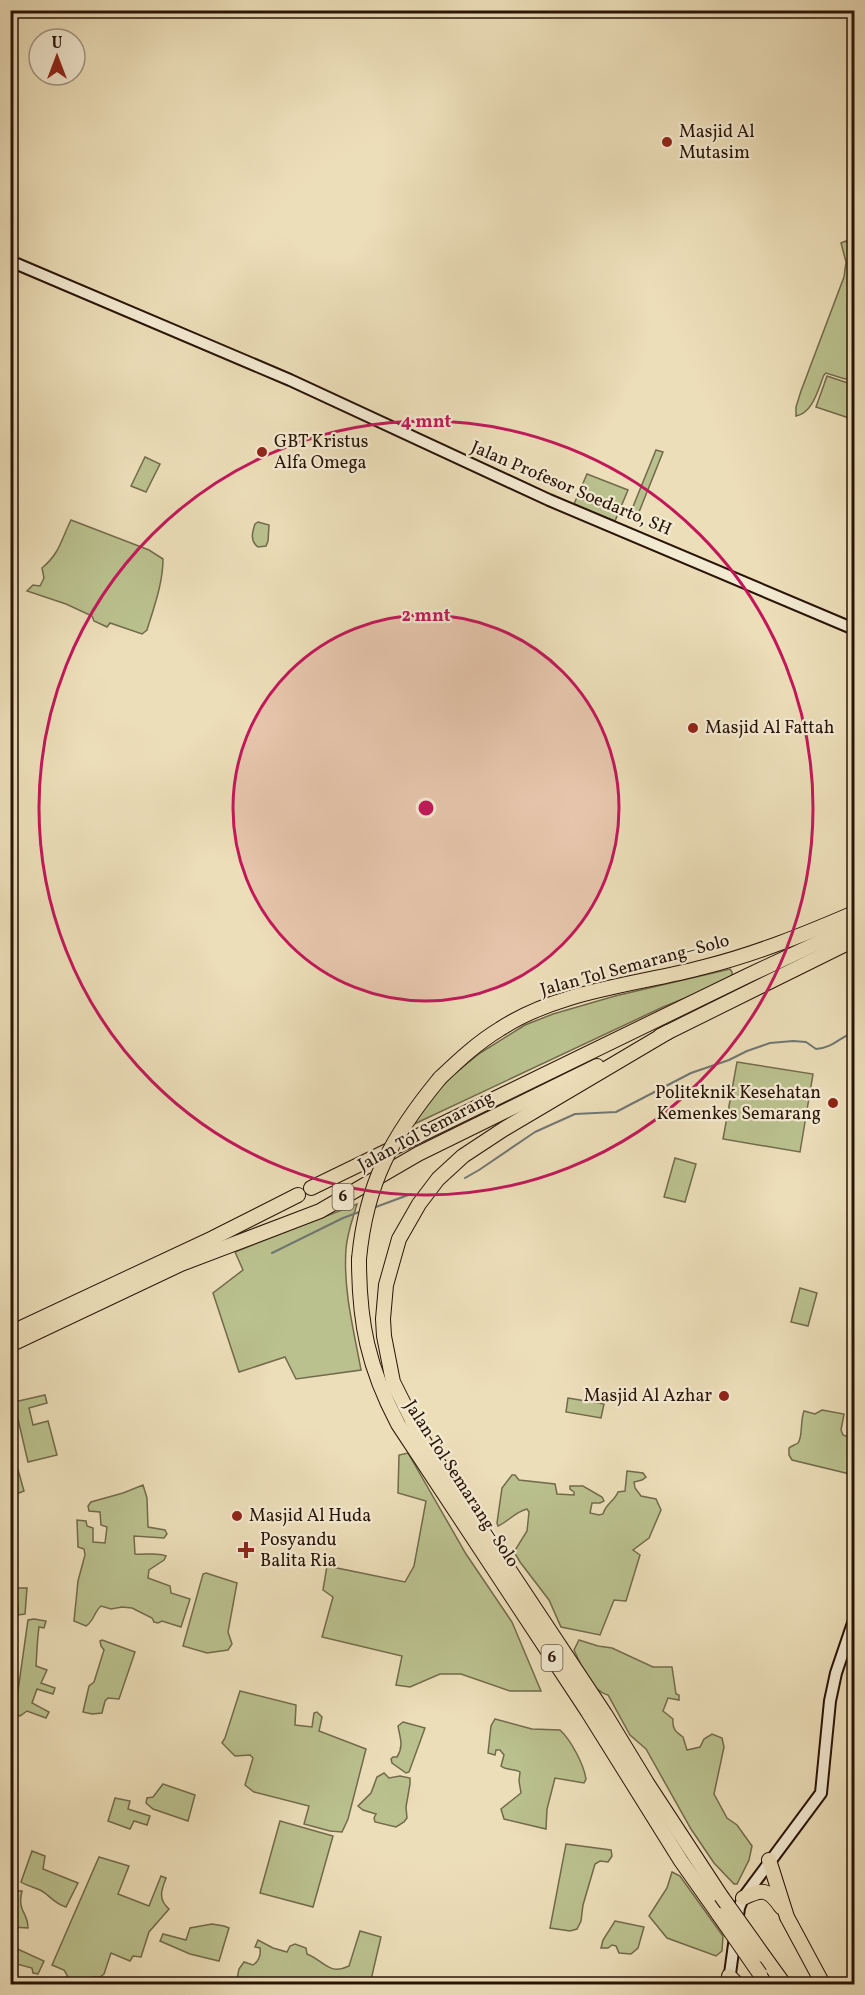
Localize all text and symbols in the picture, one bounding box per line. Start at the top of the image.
north arrow [27,27,87,87]
text: U [52,33,63,55]
place label: Masjid Al Mutasim [679,120,755,166]
marker: Masjid Al Mutasim [660,135,674,149]
text: 4 mnt [401,410,451,435]
place label: GBT Kristus Alfa Omega [274,430,369,476]
street label: Jalan Profesor Soedarto, SH [467,435,675,543]
marker: GBT Kristus Alfa Omega [255,445,269,459]
text: 2 mnt [402,604,451,629]
place label: Masjid Al Fattah [705,716,835,741]
marker: Masjid Al Fattah [686,721,700,735]
centre of rings [416,798,436,818]
street label: Jalan Tol Semarang–Solo [538,929,732,1003]
place label: Politeknik Kesehatan Kemenkes Semarang [655,1081,821,1127]
street label: Jalan Tol Semarang [354,1086,498,1178]
marker: Politeknik Kesehatan Kemenkes Semarang [826,1096,840,1110]
road number: 6 [332,1184,354,1210]
place label: Masjid Al Azhar [584,1384,712,1409]
marker: Masjid Al Azhar [717,1389,731,1403]
street label: Jalan Tol Semarang–Solo [397,1395,525,1573]
place label: Masjid Al Huda [249,1504,371,1529]
marker: Masjid Al Huda [230,1509,244,1523]
place label: Posyandu Balita Ria [260,1528,337,1574]
marker: Posyandu Balita Ria [237,1541,255,1559]
road number: 6 [542,1645,562,1671]

